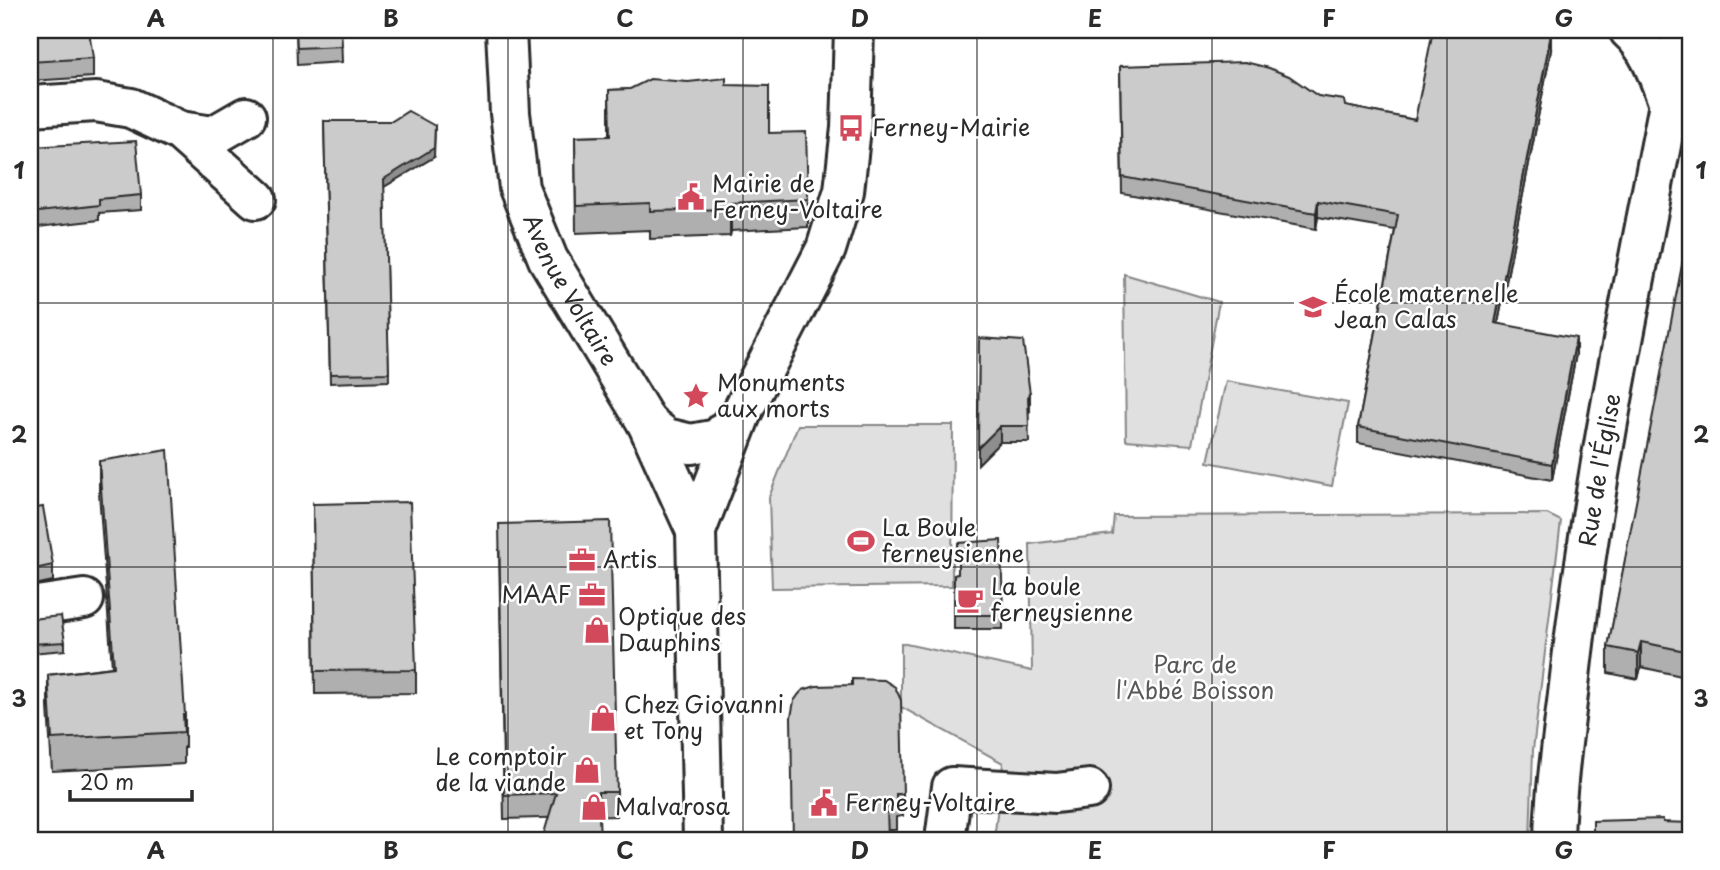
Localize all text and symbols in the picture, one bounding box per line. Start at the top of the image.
text: A [147,0,165,35]
text: B [383,0,399,35]
text: C [616,0,634,35]
text: D [851,0,869,35]
text: E [1088,0,1102,35]
text: F [1322,0,1336,35]
text: G [1555,0,1573,35]
place label: Ferney-Mairie [872,109,1030,144]
bus stop icon: Ferney-Mairie [836,113,866,143]
text: 1 [14,152,25,187]
text: 1 [1696,152,1707,187]
place label: Mairie de Ferney-Voltaire [712,165,883,226]
public building icon: Mairie de Ferney-Voltaire [676,182,706,212]
street label: Avenue Voltaire [515,208,628,372]
place label: École maternelle Jean Calas [1334,275,1518,336]
school or university icon: École maternelle Jean Calas [1298,292,1328,322]
place label: Monuments aux morts [717,364,845,425]
place icon: Monuments aux morts [681,381,711,411]
street label: Rue de l'Église [1569,390,1629,549]
text: 2 [11,416,27,451]
text: 2 [1693,416,1709,451]
place label: La Boule ferneysienne [882,509,1024,570]
sports icon: La Boule ferneysienne [846,526,876,556]
place label: Artis [603,541,657,576]
office icon: Artis [567,545,597,575]
place label: La boule ferneysienne [991,568,1133,629]
place label: MAAF [501,576,571,611]
office icon: MAAF [577,580,607,610]
cafe icon: La boule ferneysienne [955,585,985,615]
place label: Optique des Dauphins [618,598,746,659]
shop icon: Optique des Dauphins [582,615,612,645]
park label: Parc de l'Abbé Boisson [1116,646,1274,707]
text: 3 [11,680,27,715]
text: 3 [1693,680,1709,715]
place label: Chez Giovanni et Tony [624,686,784,747]
shop icon: Chez Giovanni et Tony [588,703,618,733]
place label: Le comptoir de la viande [435,738,567,799]
shop icon: Le comptoir de la viande [572,755,602,785]
scale bar [70,758,192,802]
text: 20 m [80,765,134,797]
place label: Ferney-Voltaire [845,784,1016,819]
place label: Malvarosa [615,788,731,823]
public building icon: Ferney-Voltaire [809,788,839,818]
shop icon: Malvarosa [579,792,609,822]
text: A [147,832,165,867]
text: B [383,832,399,867]
text: C [616,832,634,867]
text: D [851,832,869,867]
text: E [1088,832,1102,867]
text: F [1322,832,1336,867]
text: G [1555,832,1573,867]

